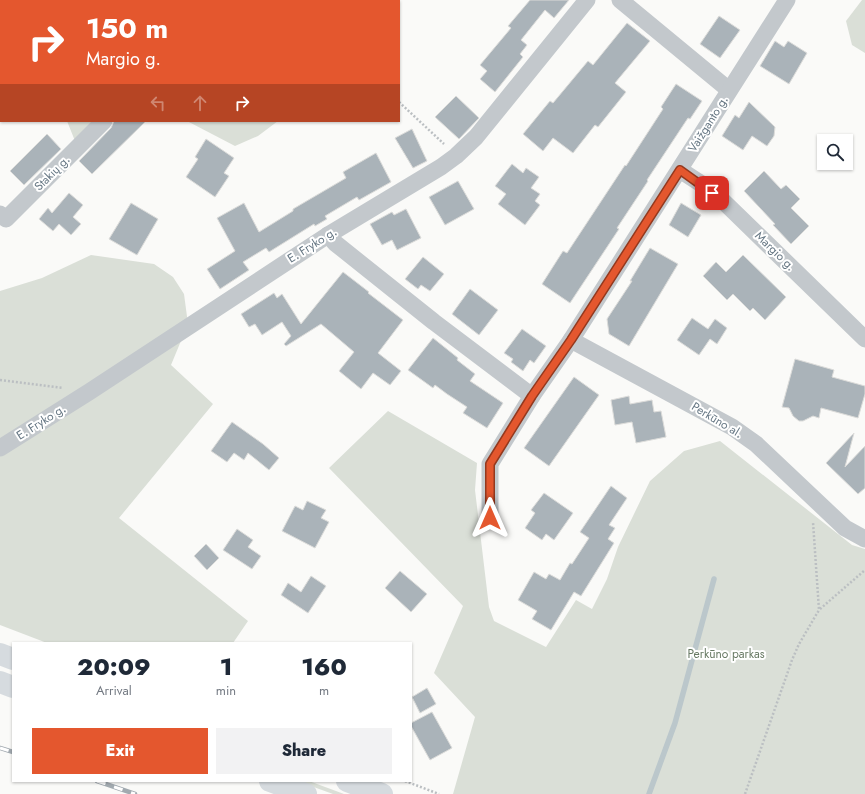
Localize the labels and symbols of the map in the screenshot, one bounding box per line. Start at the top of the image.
street label: Vaižganto g. [684,92,732,156]
street label: Stakių g. [30,151,74,195]
pin [695,176,729,210]
street label: E. Fryko g. [284,223,340,267]
street label: Margio g. [751,227,799,275]
street label: Perkūno al. [688,398,746,442]
street label: E. Fryko g. [13,400,69,444]
position arrow [469,497,511,539]
park label: Perkūno parkas [687,645,765,663]

